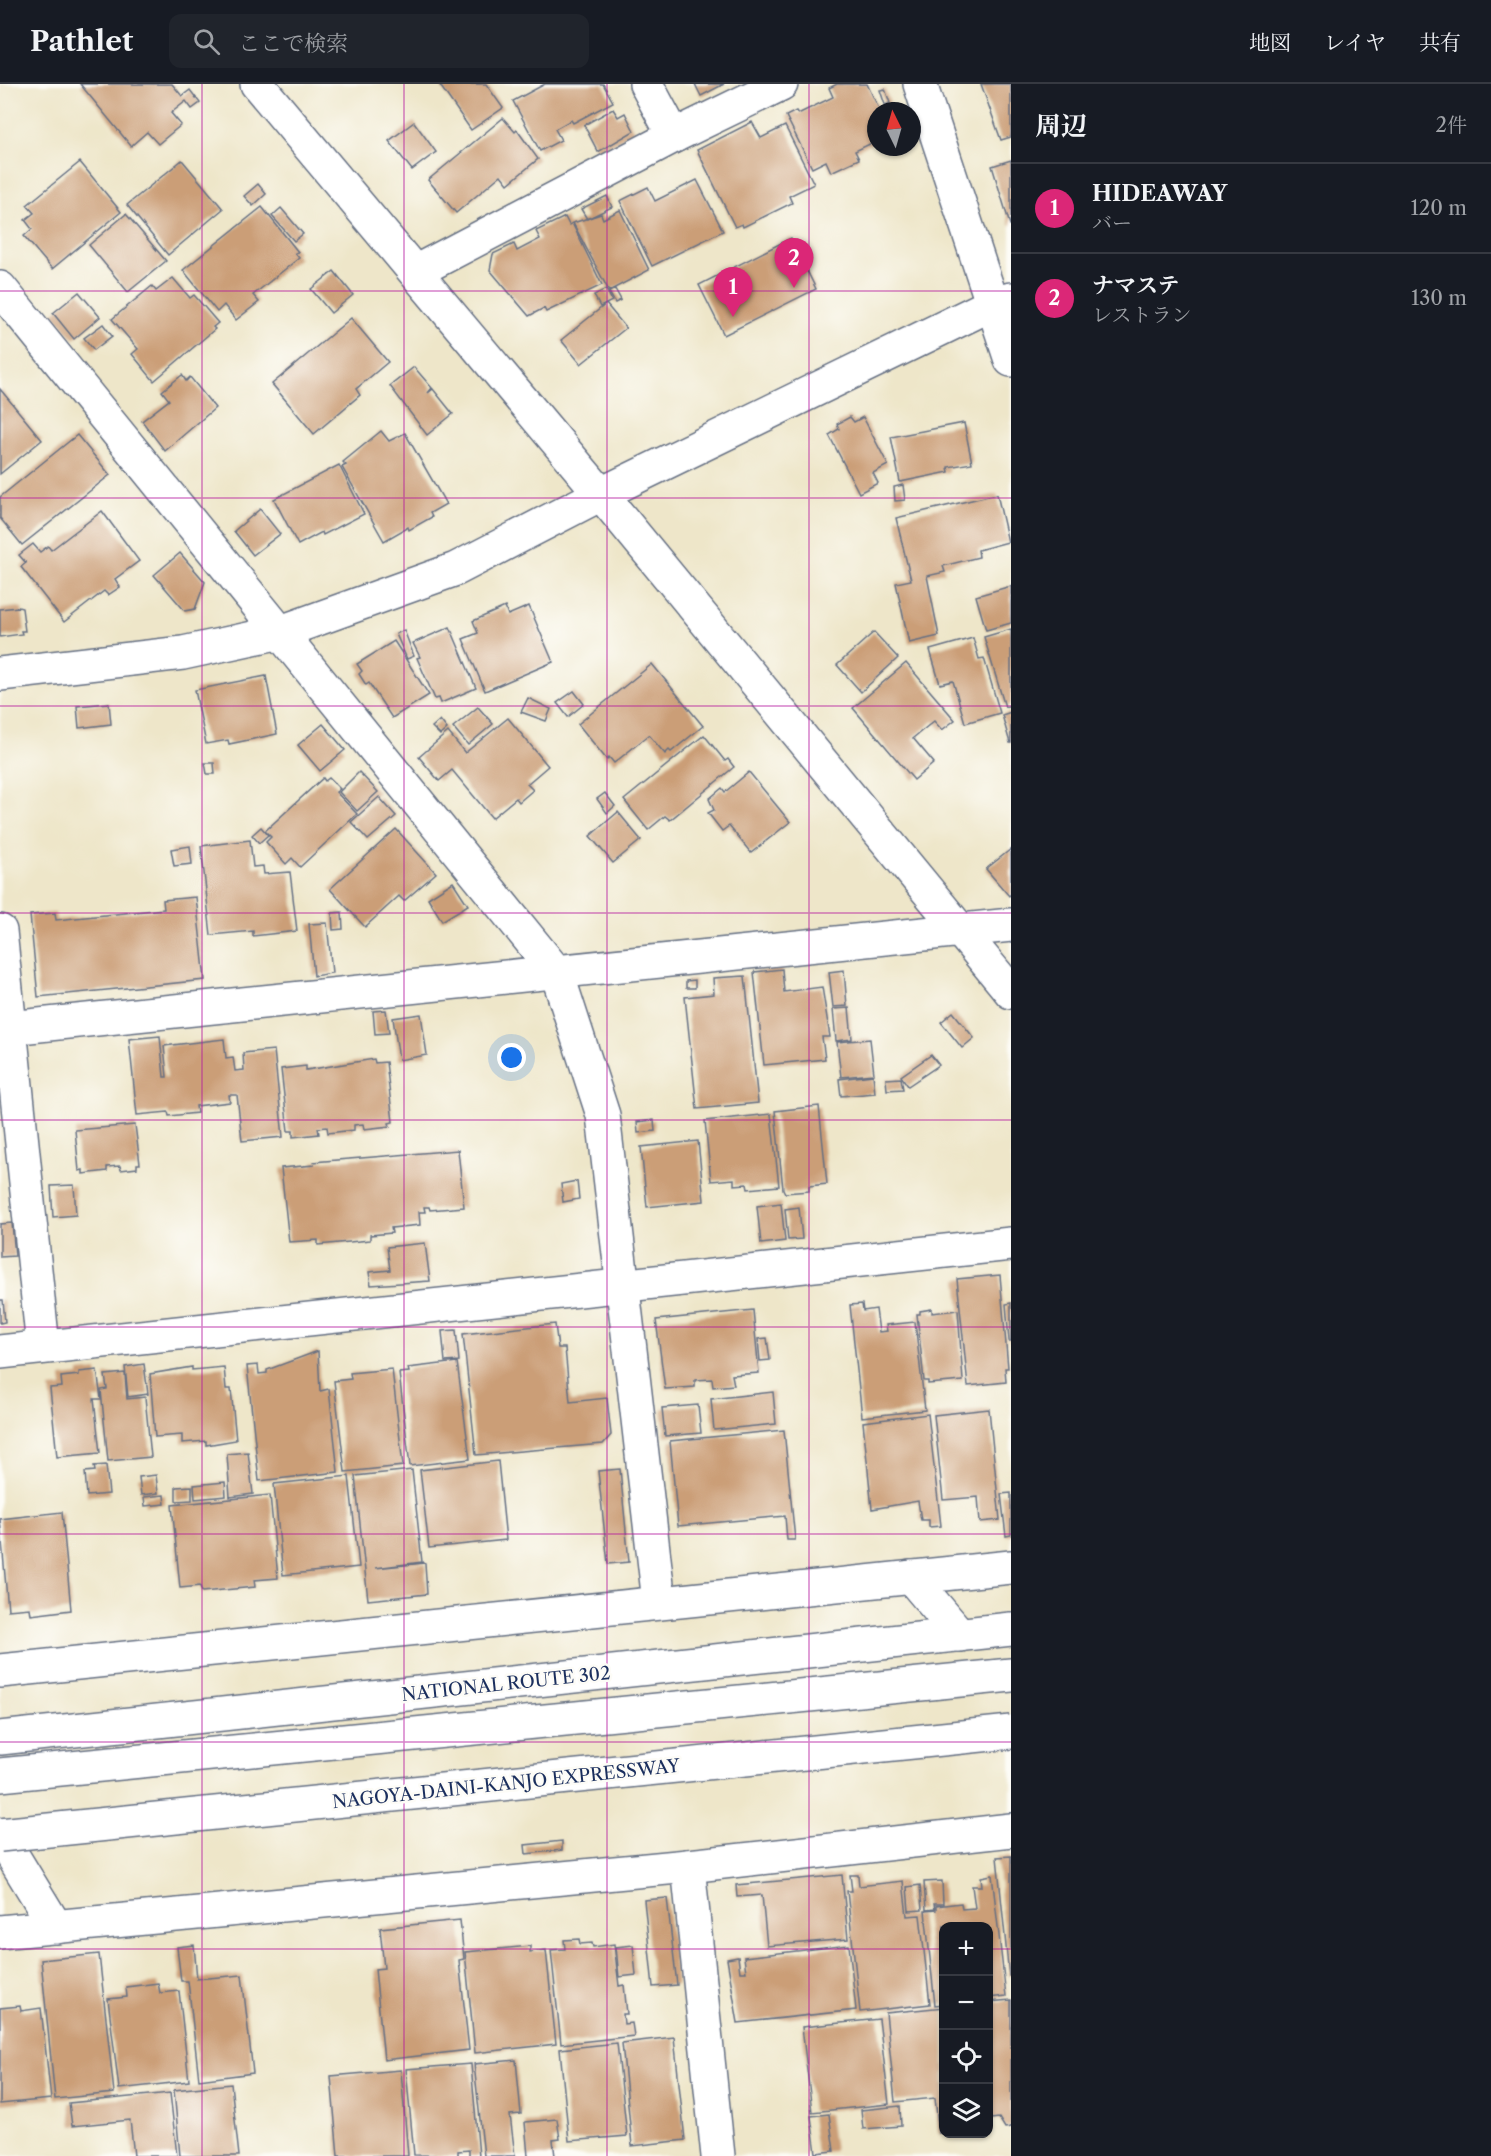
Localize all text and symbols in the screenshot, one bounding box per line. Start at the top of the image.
search box [169,14,589,68]
text: Pathlet [30,24,133,58]
icon: search [190,25,223,58]
text: ここで検索 [238,30,348,57]
text: 地図 [1249,30,1291,55]
text: レイヤ [1324,30,1386,55]
text: 共有 [1419,30,1461,55]
north arrow [867,102,921,156]
text: 周辺 [1035,110,1087,142]
text: 2件 [1436,113,1467,137]
text: HIDEAWAY [1092,180,1228,207]
text: 1 [1050,196,1059,220]
text: 120 m [1410,196,1467,220]
text: バー [1092,211,1132,235]
pin: 2 [774,238,814,288]
pin: 1 [714,268,752,317]
text: ナマステ [1092,272,1180,299]
text: 2 [1049,286,1060,310]
text: 130 m [1411,286,1467,310]
text: レストラン [1092,303,1191,327]
your location [497,1043,526,1072]
street label: NATIONAL ROUTE 302 [400,1662,612,1706]
street label: NAGOYA-DAINI-KANJO EXPRESSWAY [331,1755,682,1813]
map controls [939,1922,993,2138]
button: + [939,1922,993,1976]
button: − [939,1976,993,2030]
button: locate [939,2030,993,2084]
button: layers [939,2084,993,2138]

